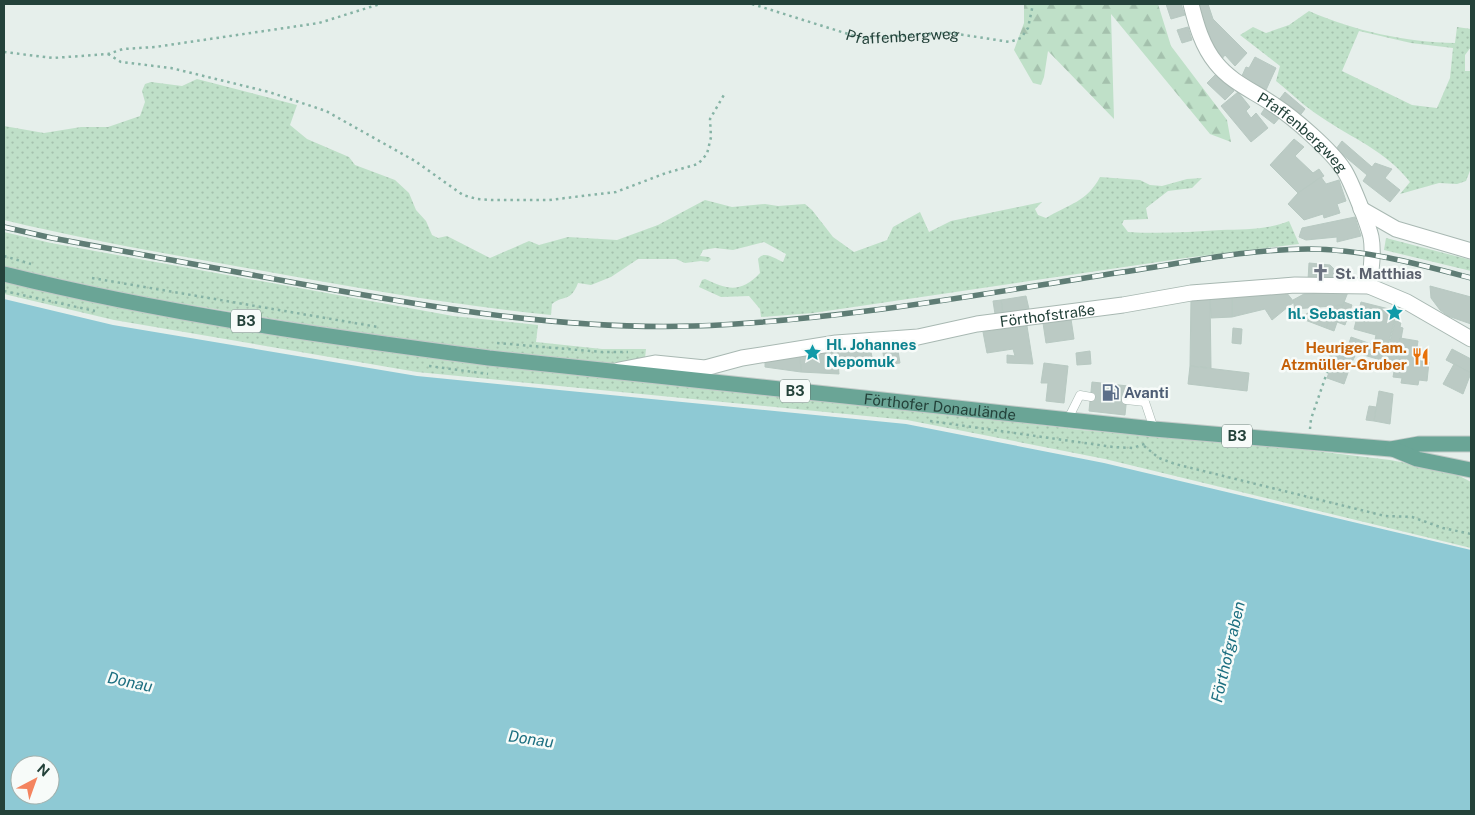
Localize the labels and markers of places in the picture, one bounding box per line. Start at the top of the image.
church icon: St. Matthias [1311,263,1331,283]
place label: St. Matthias [1335,265,1422,282]
place icon: hl. Sebastian [1385,303,1405,323]
place label: hl. Sebastian [1288,305,1381,322]
place label: Hl. Johannes Nepomuk [826,336,916,370]
place label: Heuriger Fam. Atzmüller-Gruber [1281,339,1407,373]
place icon: Hl. Johannes Nepomuk [802,343,822,363]
restaurant icon: Heuriger Fam. Atzmüller-Gruber [1411,346,1431,366]
fuel station icon: Avanti [1100,382,1120,402]
place label: Avanti [1124,384,1169,401]

